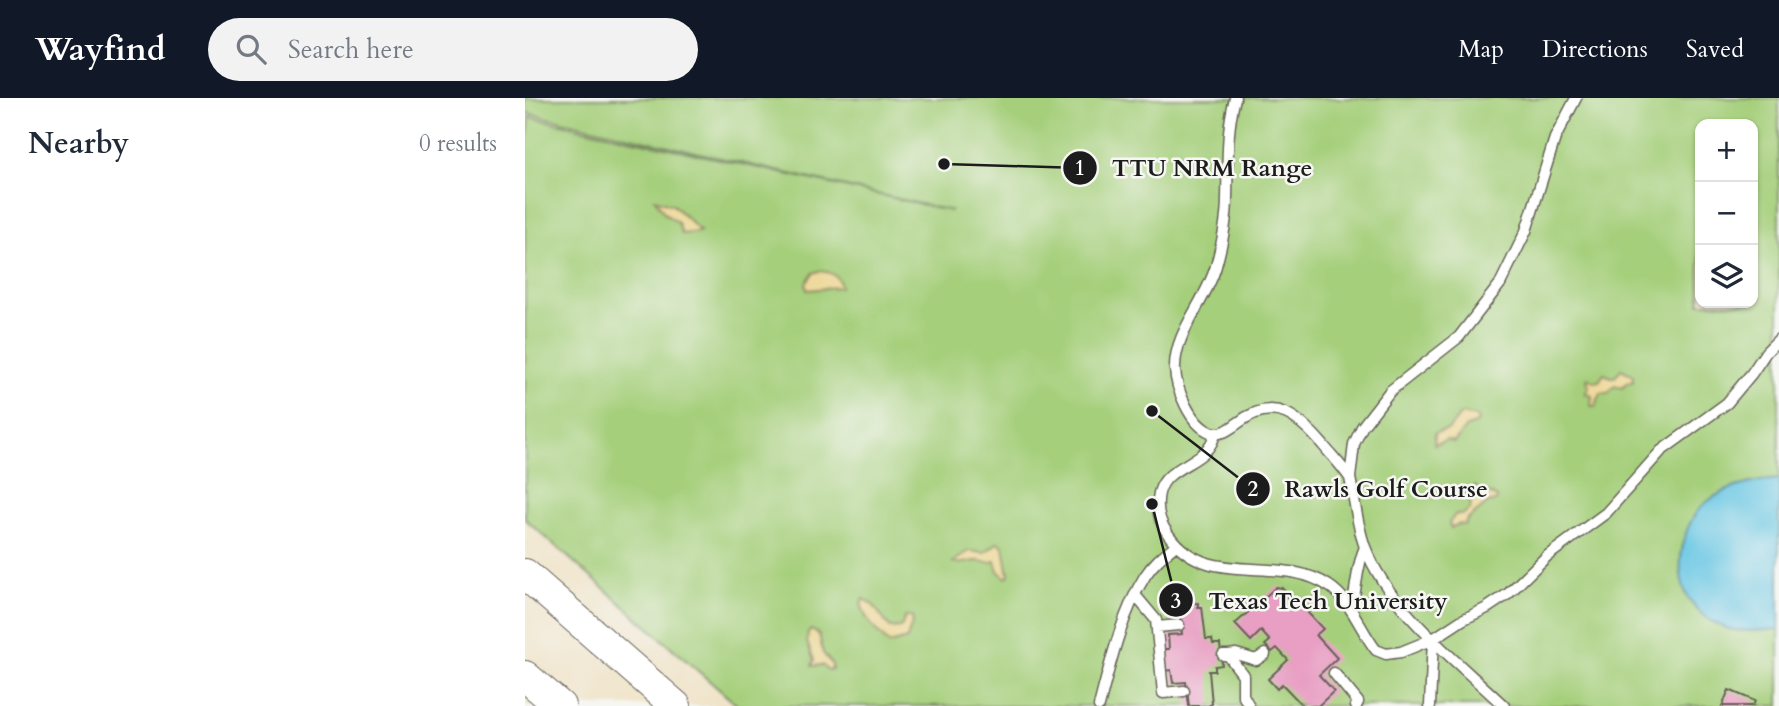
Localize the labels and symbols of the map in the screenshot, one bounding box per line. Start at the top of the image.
callout: TTU NRM Range [1062,145,1326,190]
text: TTU NRM Range [1112,152,1312,185]
text: 1 [1075,154,1085,183]
callout: Rawls Golf Course [1236,466,1502,511]
text: Rawls Golf Course [1284,473,1488,506]
text: 2 [1248,475,1259,504]
callout: Texas Tech University [1159,578,1461,623]
text: Texas Tech University [1208,585,1448,618]
text: 3 [1171,587,1181,616]

